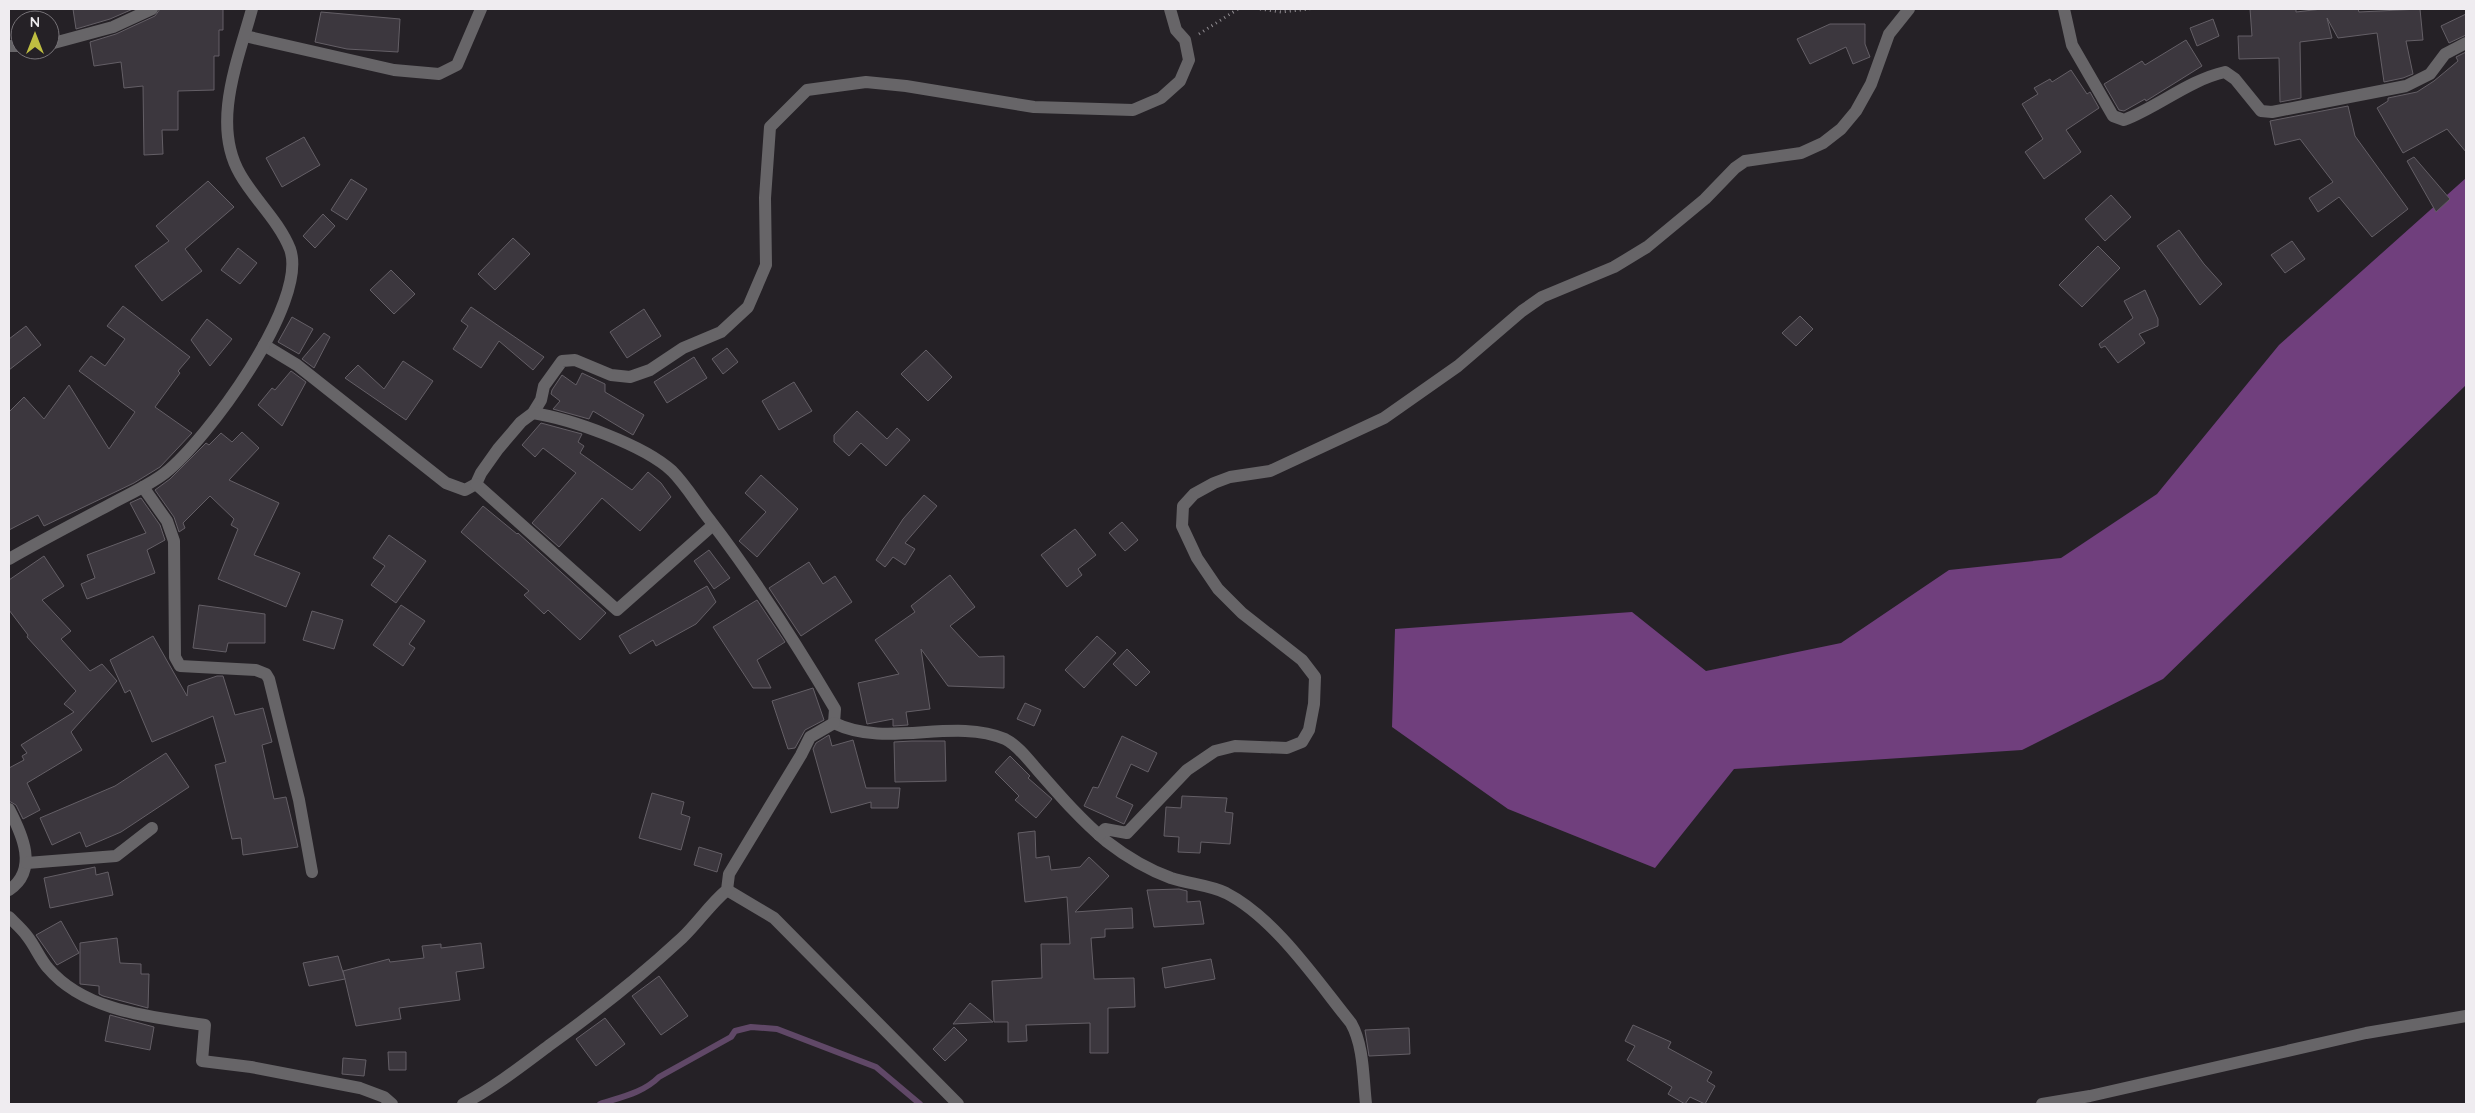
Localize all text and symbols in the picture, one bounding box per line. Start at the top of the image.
north arrow [10,10,60,60]
text: N [30,13,40,31]

